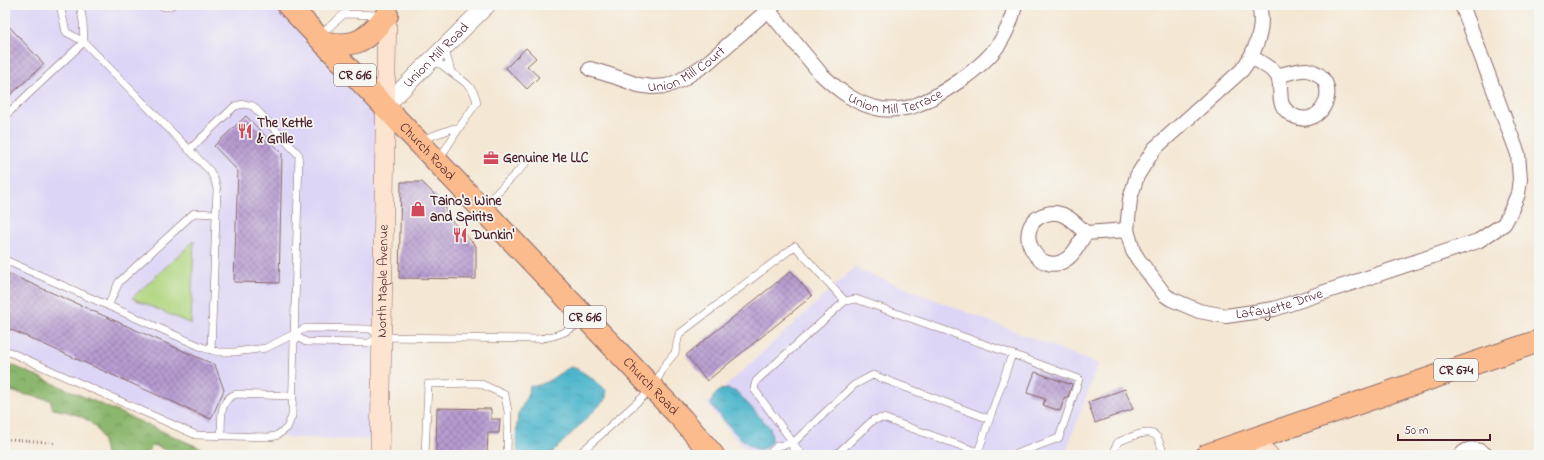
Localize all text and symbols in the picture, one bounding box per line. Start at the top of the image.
street label: Union Mill Road [398,18,474,93]
street label: Union Mill Court [647,41,730,98]
road number: CR 616 [334,64,376,86]
street label: Union Mill Terrace [844,83,947,120]
place label: The Kettle & Grille [256,113,313,150]
street label: Church Road [394,117,460,185]
restaurant icon: The Kettle & Grille [236,122,254,140]
place label: Genuine Me LLC [503,148,589,169]
office icon: Genuine Me LLC [482,149,500,167]
place label: Taino's Wine and Spirits [430,191,502,228]
shop icon: Taino's Wine and Spirits [409,200,427,218]
street label: North Maple Avenue [371,224,394,338]
place label: Dunkin' [471,225,515,246]
restaurant icon: Dunkin' [451,226,469,244]
street label: Lafayette Drive [1234,283,1326,325]
road number: CR 616 [564,306,606,328]
street label: Church Road [618,352,684,420]
road number: CR 674 [1434,359,1478,381]
scale bar [1398,416,1490,442]
text: 50 m [1404,422,1428,440]

